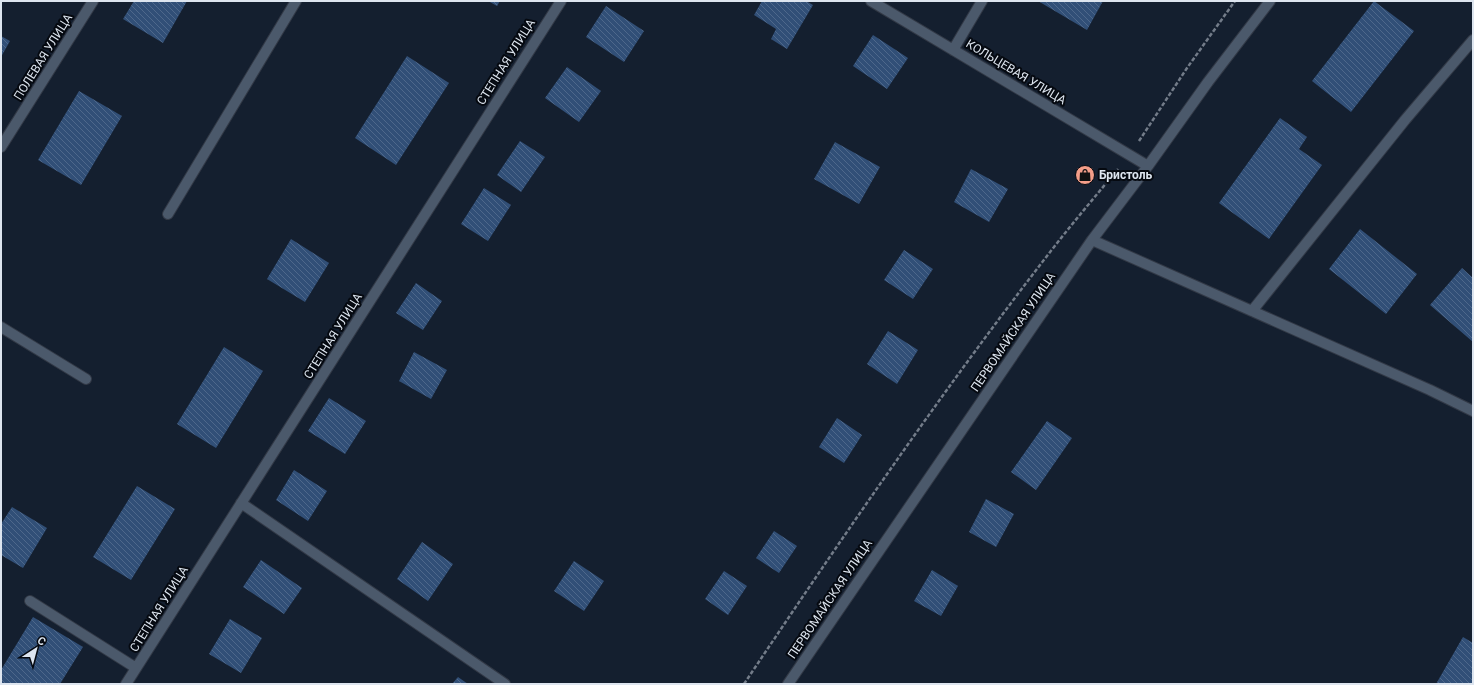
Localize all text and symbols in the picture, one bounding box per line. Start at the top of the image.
street label: ПОЛЕВАЯ УЛИЦА [11,11,75,103]
street label: СТЕПНАЯ УЛИЦА [474,16,538,107]
street label: КОЛЬЦЕВАЯ УЛИЦА [963,37,1069,107]
shop icon: Бристоль [1074,164,1096,186]
place label: Бристоль [1099,168,1153,182]
street label: ПЕРВОМАЙСКАЯ УЛИЦА [967,269,1058,394]
street label: СТЕПНАЯ УЛИЦА [301,290,365,381]
street label: ПЕРВОМАЙСКАЯ УЛИЦА [784,536,875,661]
street label: СТЕПНАЯ УЛИЦА [127,563,191,654]
north arrow [16,629,56,669]
text: С [35,634,48,649]

